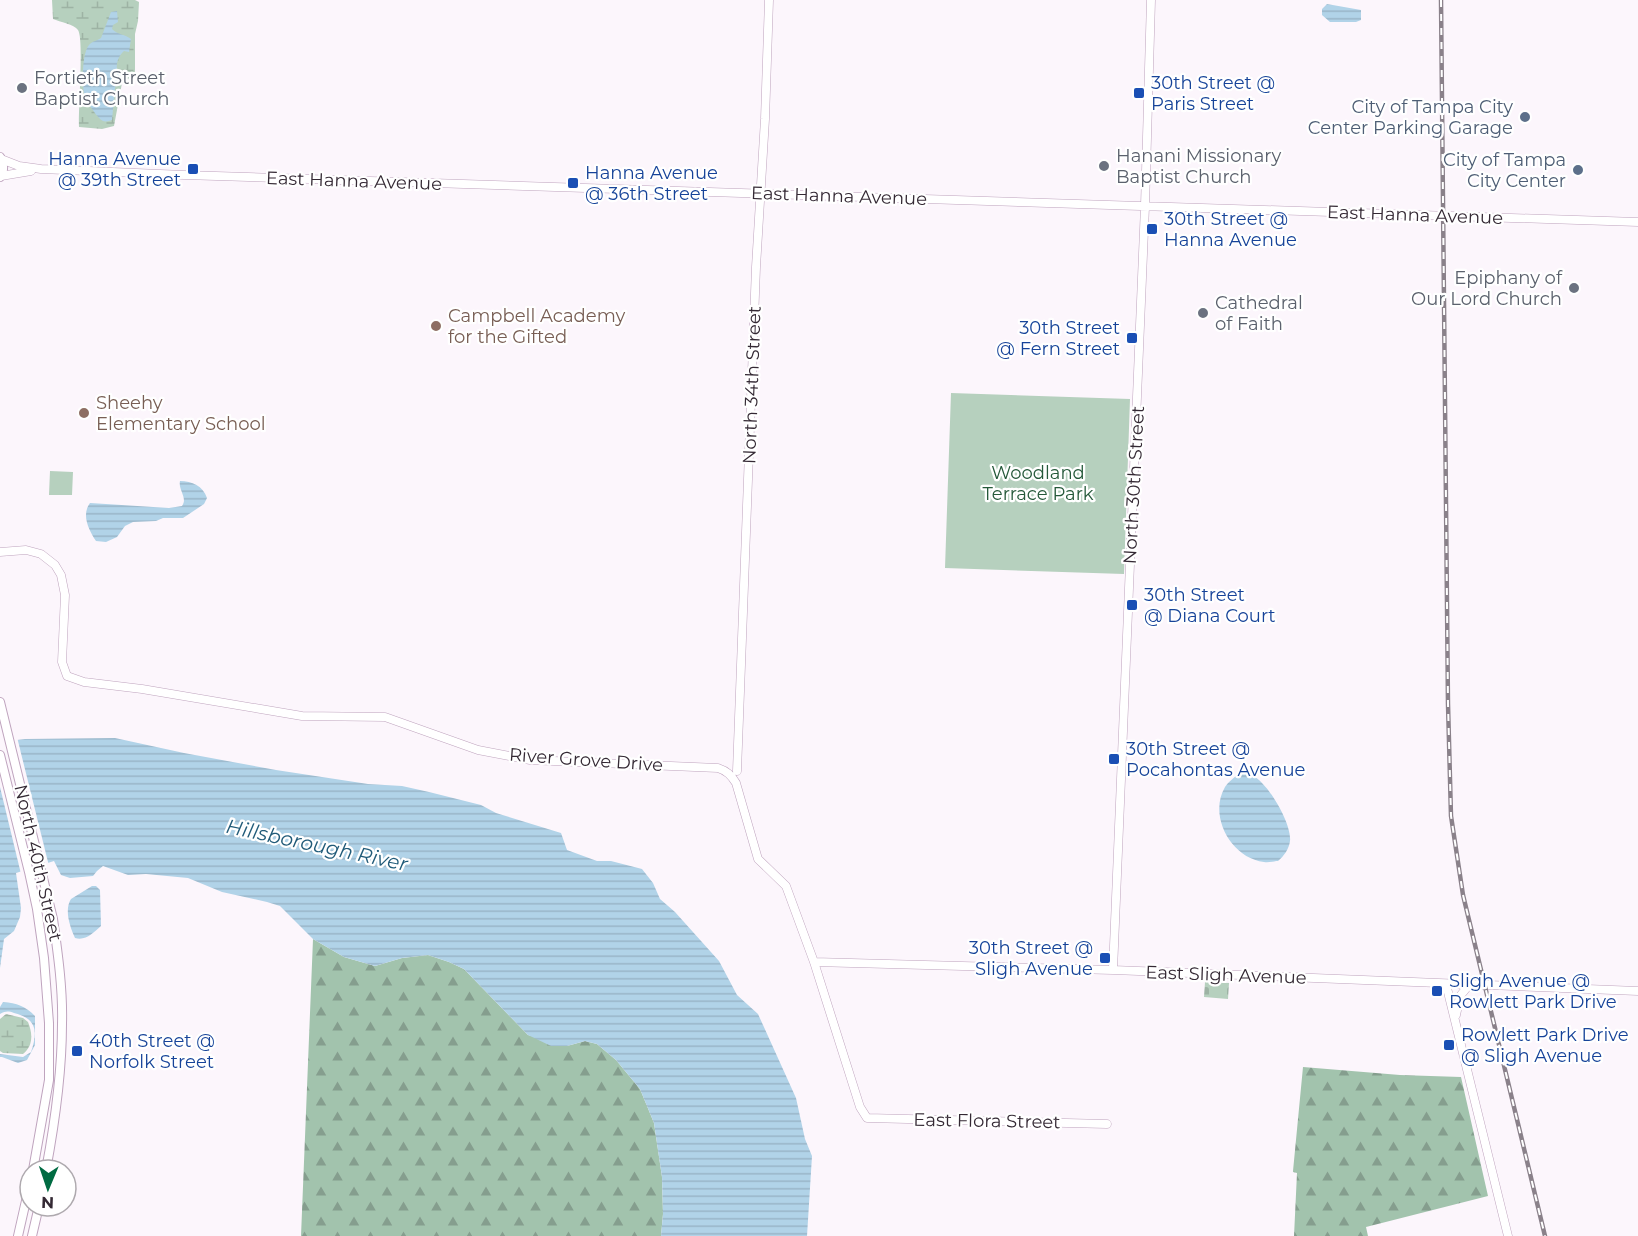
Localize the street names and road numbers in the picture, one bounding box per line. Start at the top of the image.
street label: East Hanna Avenue [266,167,443,195]
street label: East Hanna Avenue [751,182,928,210]
street label: East Hanna Avenue [1327,201,1504,229]
street label: North 34th Street [738,306,766,464]
street label: North 30th Street [1119,405,1149,565]
street label: River Grove Drive [508,744,664,776]
street label: North 40th Street [9,782,67,944]
street label: East Sligh Avenue [1145,961,1307,989]
street label: East Flora Street [913,1109,1061,1133]

